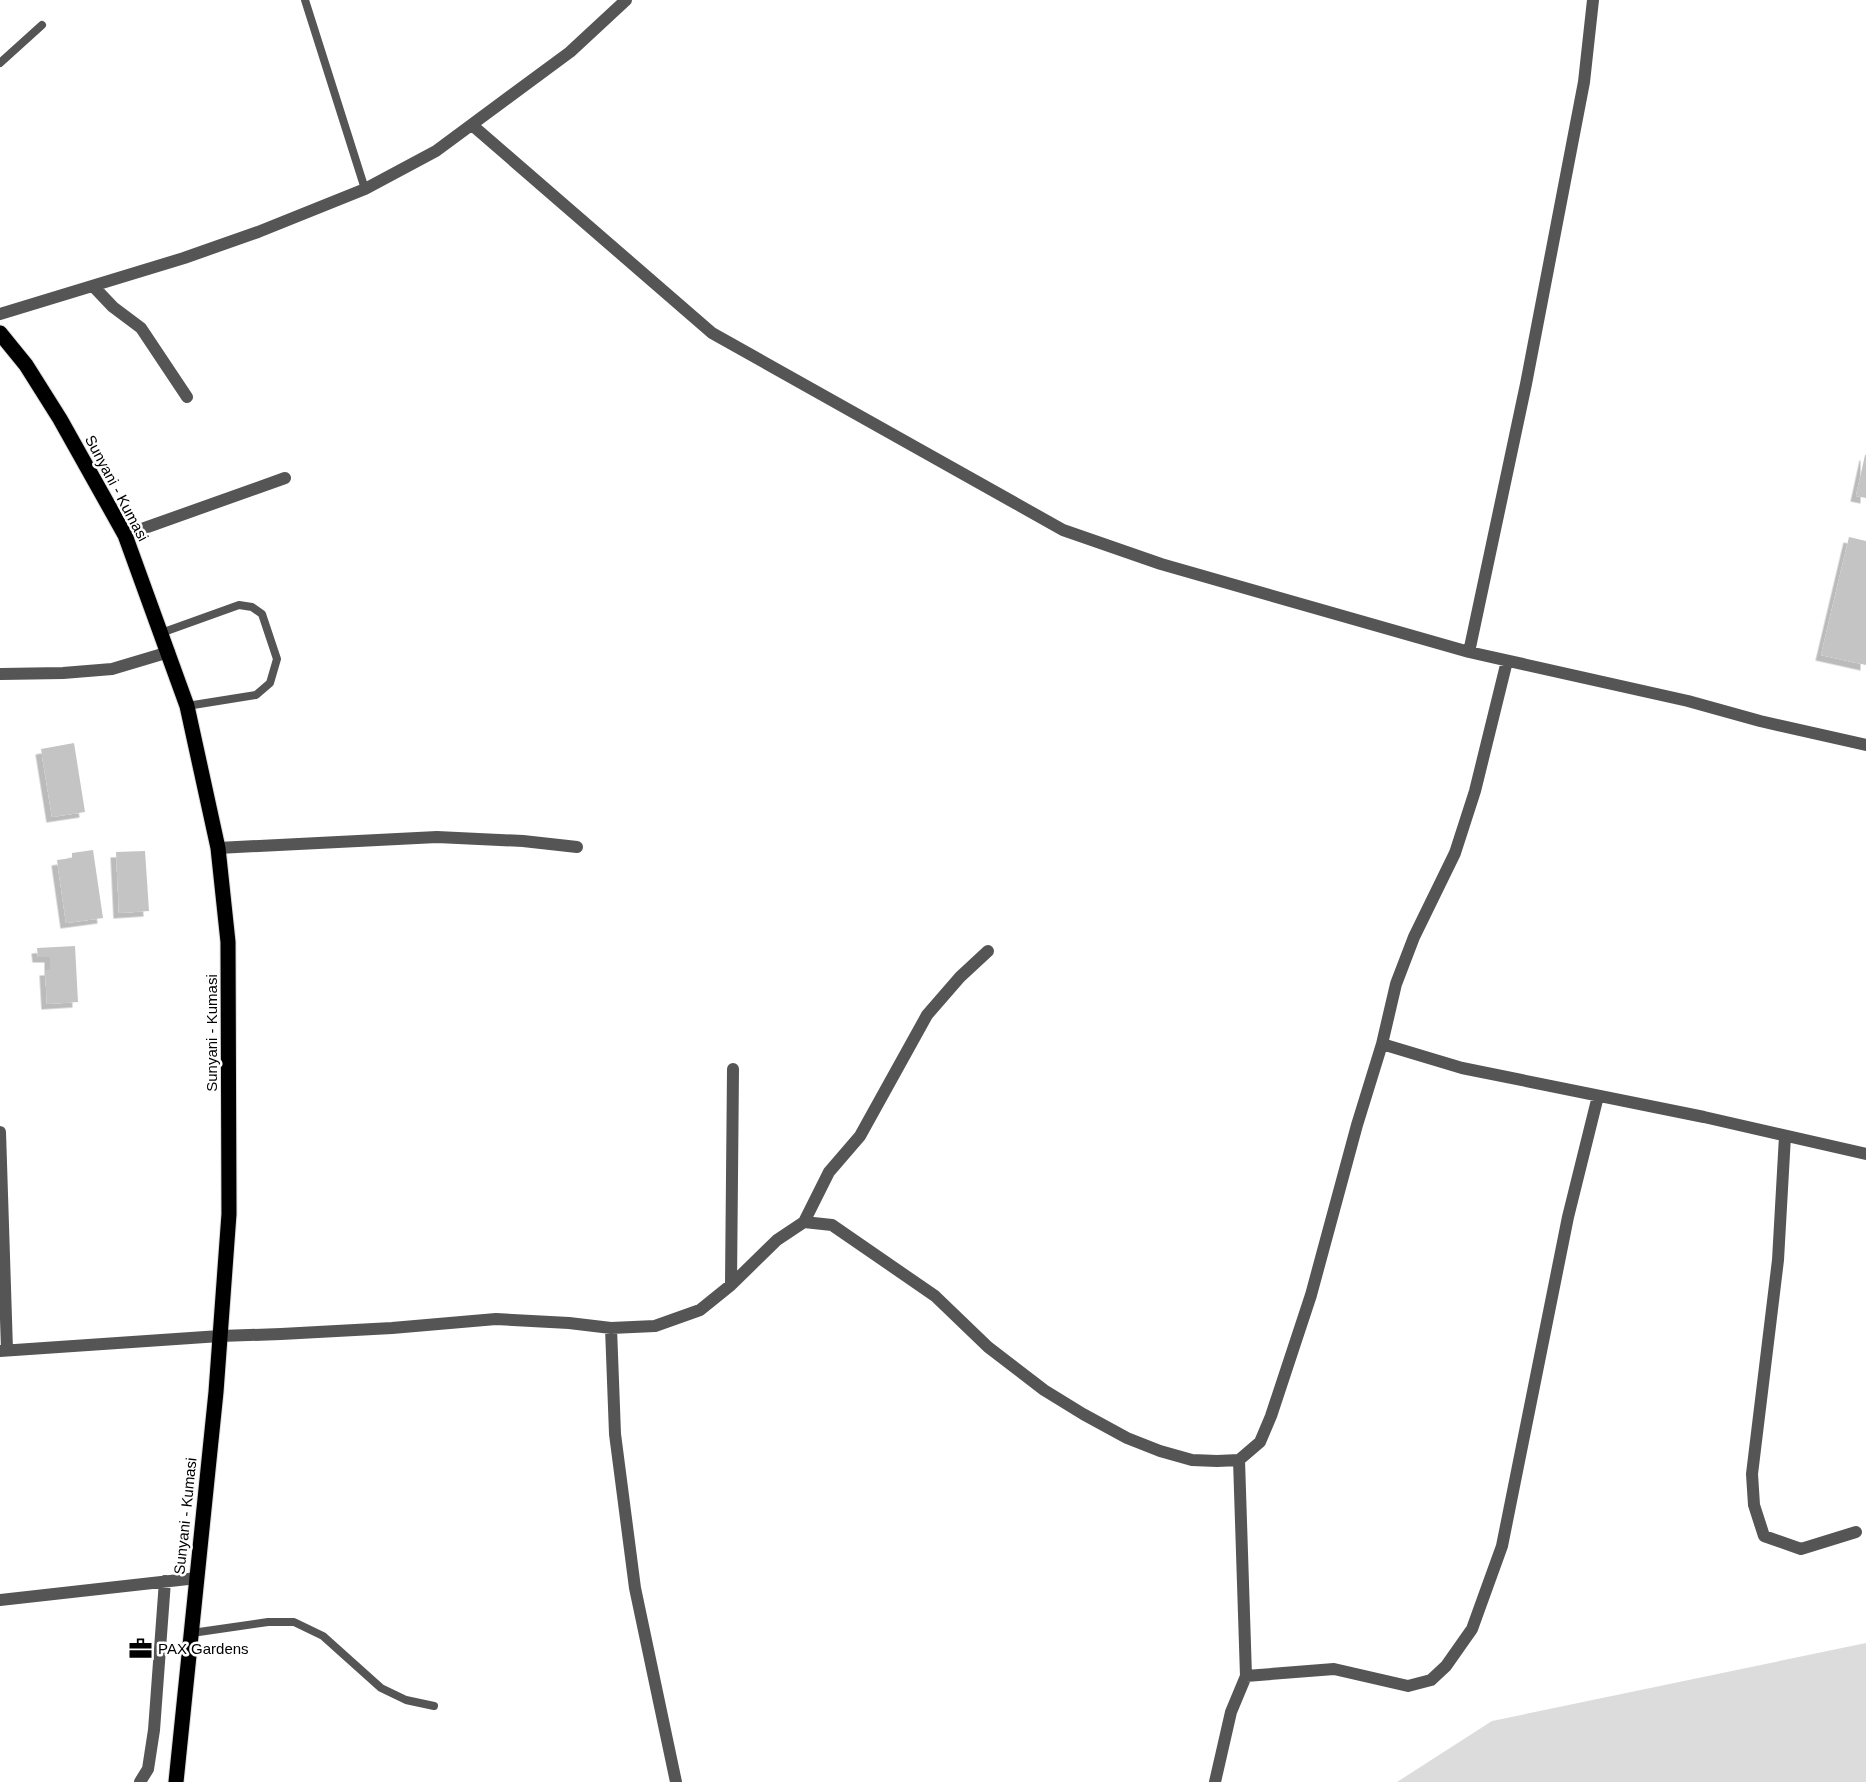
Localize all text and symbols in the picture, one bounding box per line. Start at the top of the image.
street label: Sunyani - Kumasi [82,432,152,544]
street label: Sunyani - Kumasi [203,974,220,1092]
street label: Sunyani - Kumasi [170,1457,200,1575]
office icon: PAX Gardens [127,1635,153,1661]
place label: PAX Gardens [158,1640,249,1657]

